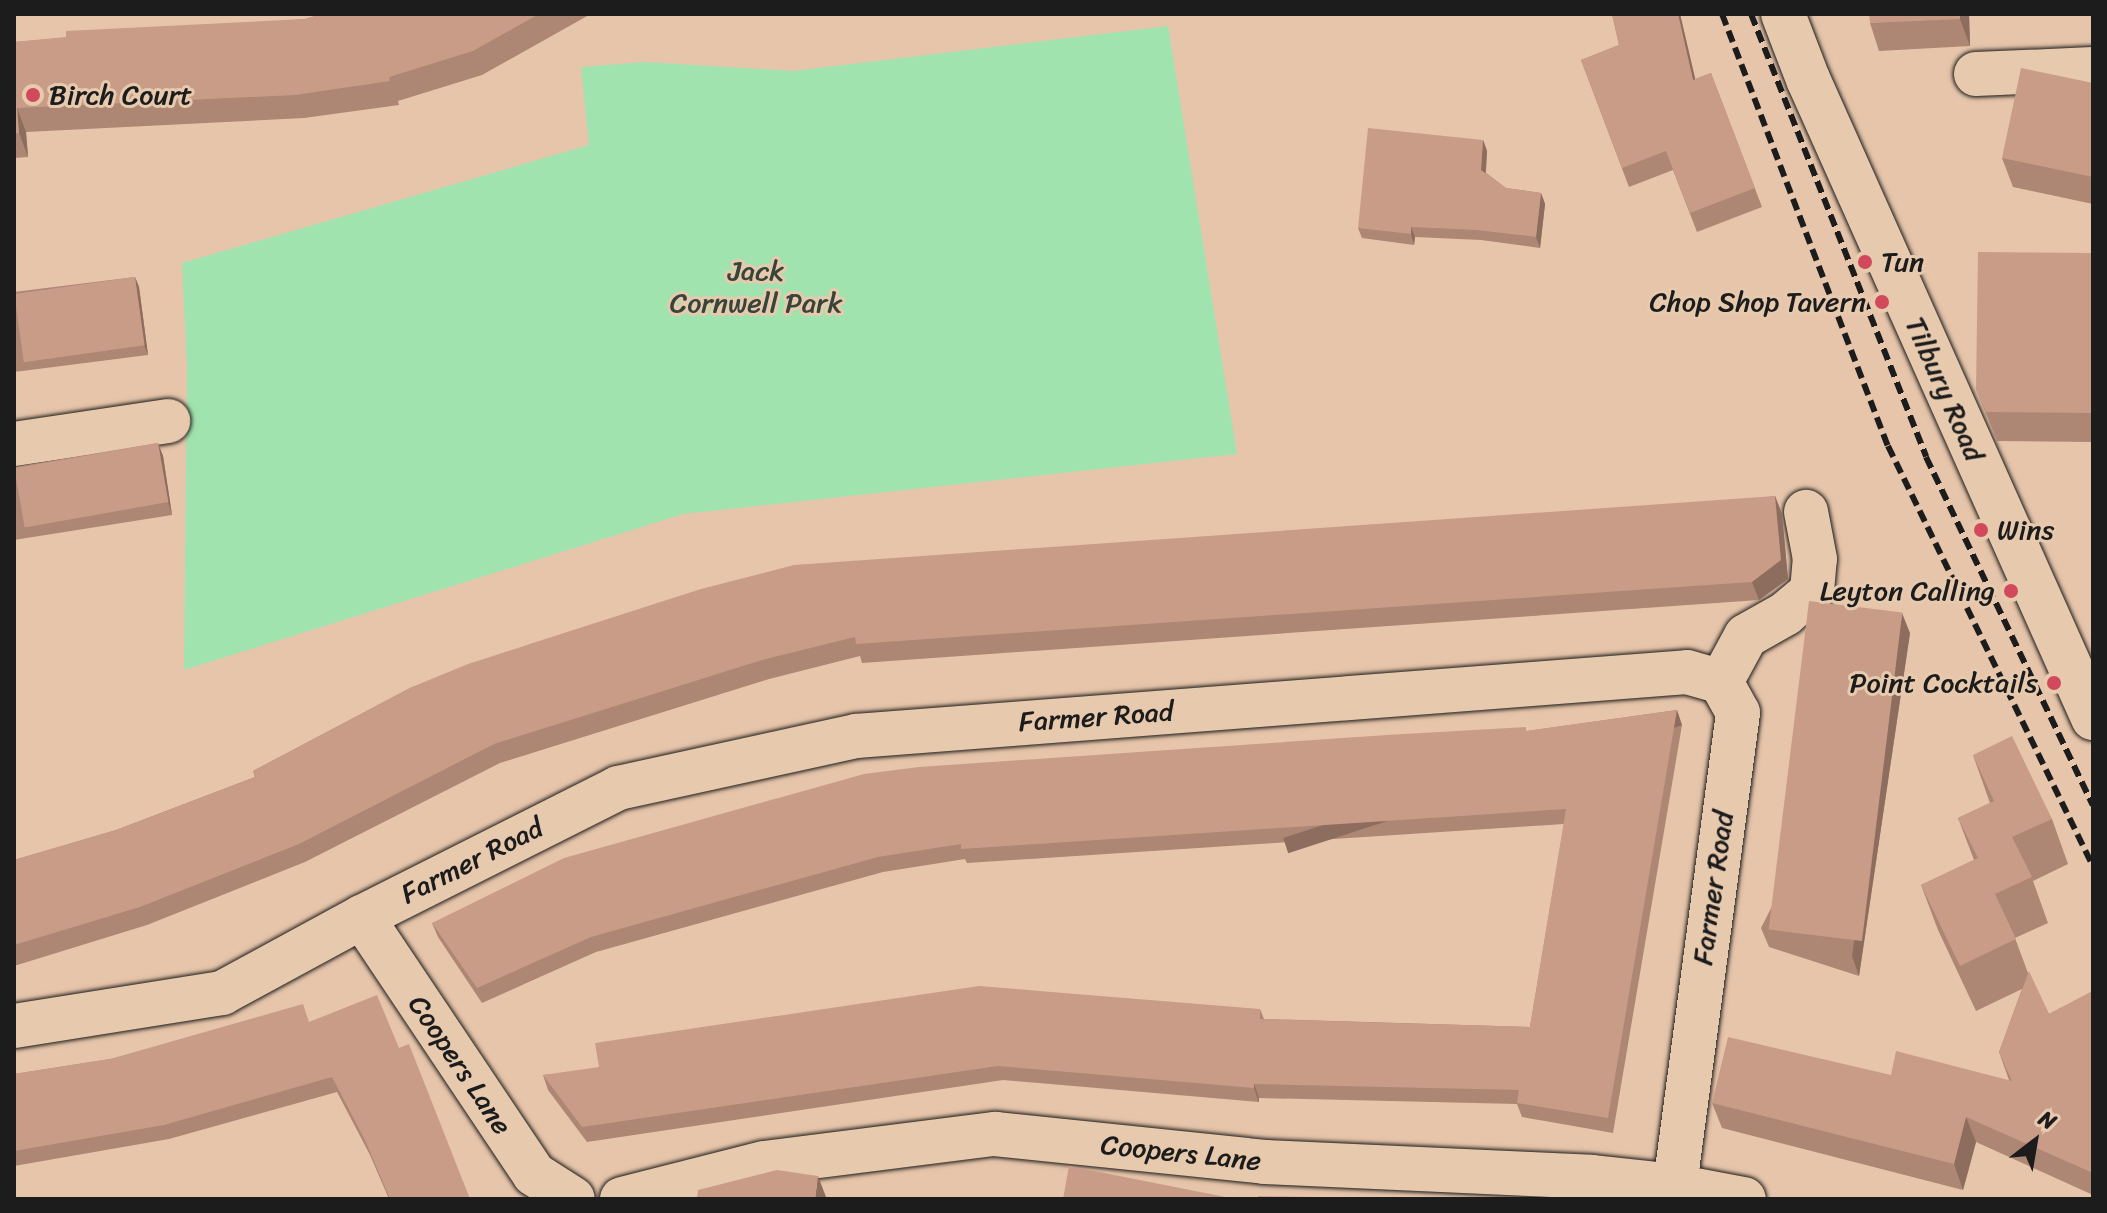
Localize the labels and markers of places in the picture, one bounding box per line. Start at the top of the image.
place label: Birch Court [49,78,192,112]
marker: Birch Court [24,86,42,104]
place label: Tun [1881,245,1924,279]
marker: Tun [1856,253,1874,271]
place label: Chop Shop Tavern [1648,285,1866,319]
marker: Chop Shop Tavern [1873,293,1891,311]
place label: Wins [1997,513,2054,547]
marker: Wins [1972,521,1990,539]
place label: Leyton Calling [1820,574,1995,608]
marker: Leyton Calling [2002,582,2020,600]
place label: Point Cocktails [1850,666,2038,700]
marker: Point Cocktails [2045,674,2063,692]

